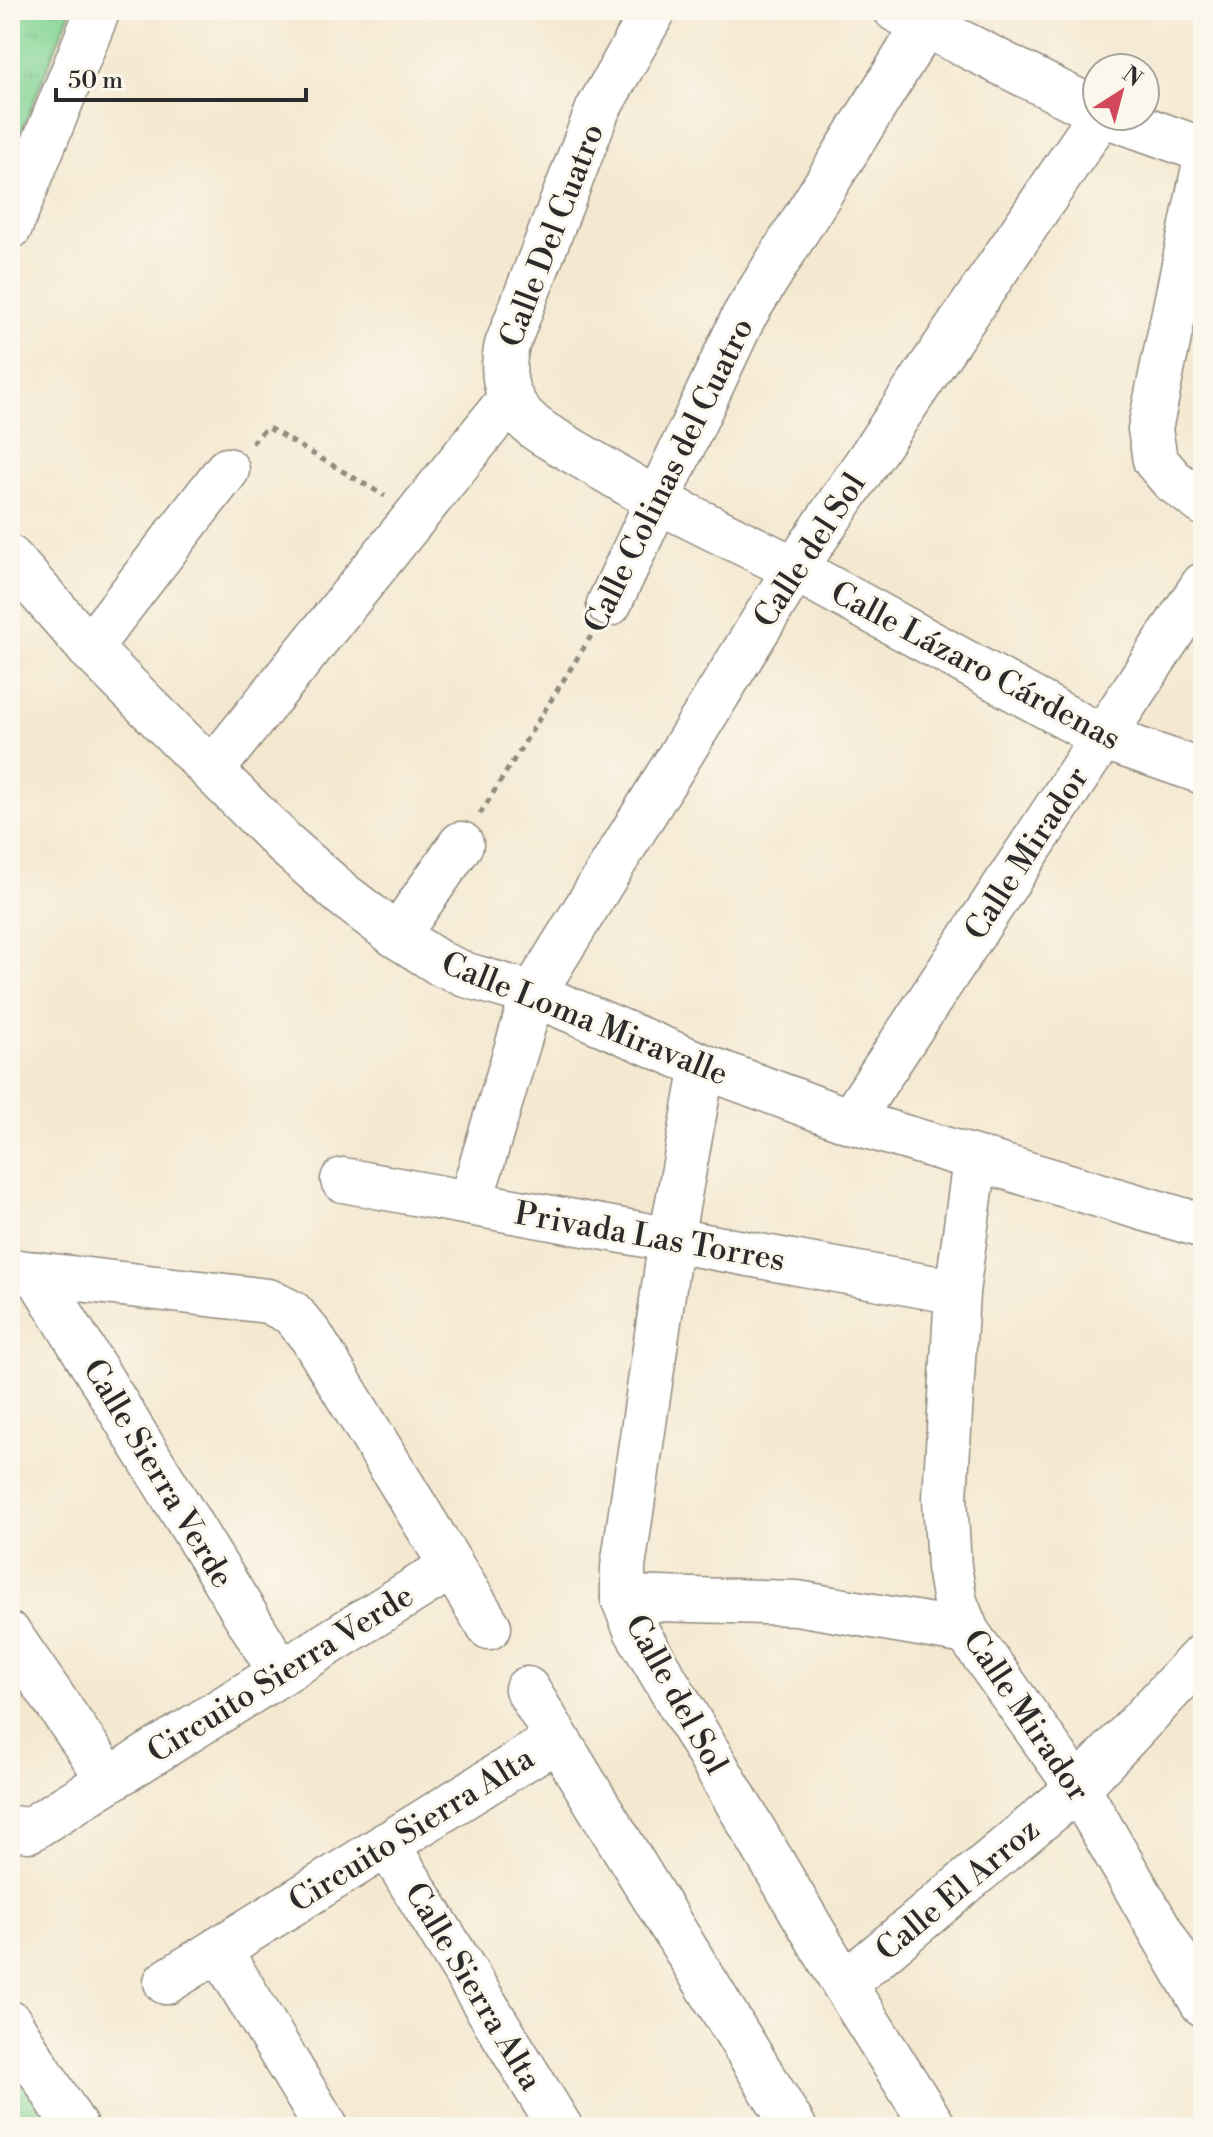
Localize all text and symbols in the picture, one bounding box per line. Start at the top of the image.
scale bar [56,52,306,102]
north arrow [1081,52,1161,132]
text: N [1117,61,1147,93]
text: 50 m [68,66,123,96]
street label: Calle Del Cuatro [491,118,613,353]
street label: Calle Colinas del Cuatro [575,311,763,639]
street label: Calle del Sol [745,465,875,635]
street label: Calle Lázaro Cárdenas [824,573,1127,759]
street label: Calle Mirador [956,759,1098,948]
street label: Calle Loma Miravalle [436,943,734,1095]
street label: Privada Las Torres [512,1194,788,1280]
street label: Calle Sierra Verde [74,1352,242,1595]
street label: Circuito Sierra Verde [140,1576,421,1772]
street label: Calle del Sol [616,1608,737,1782]
street label: Calle Mirador [954,1622,1098,1809]
street label: Circuito Sierra Alta [282,1738,542,1921]
street label: Calle El Arroz [868,1810,1048,1970]
street label: Calle Sierra Alta [395,1875,551,2098]

